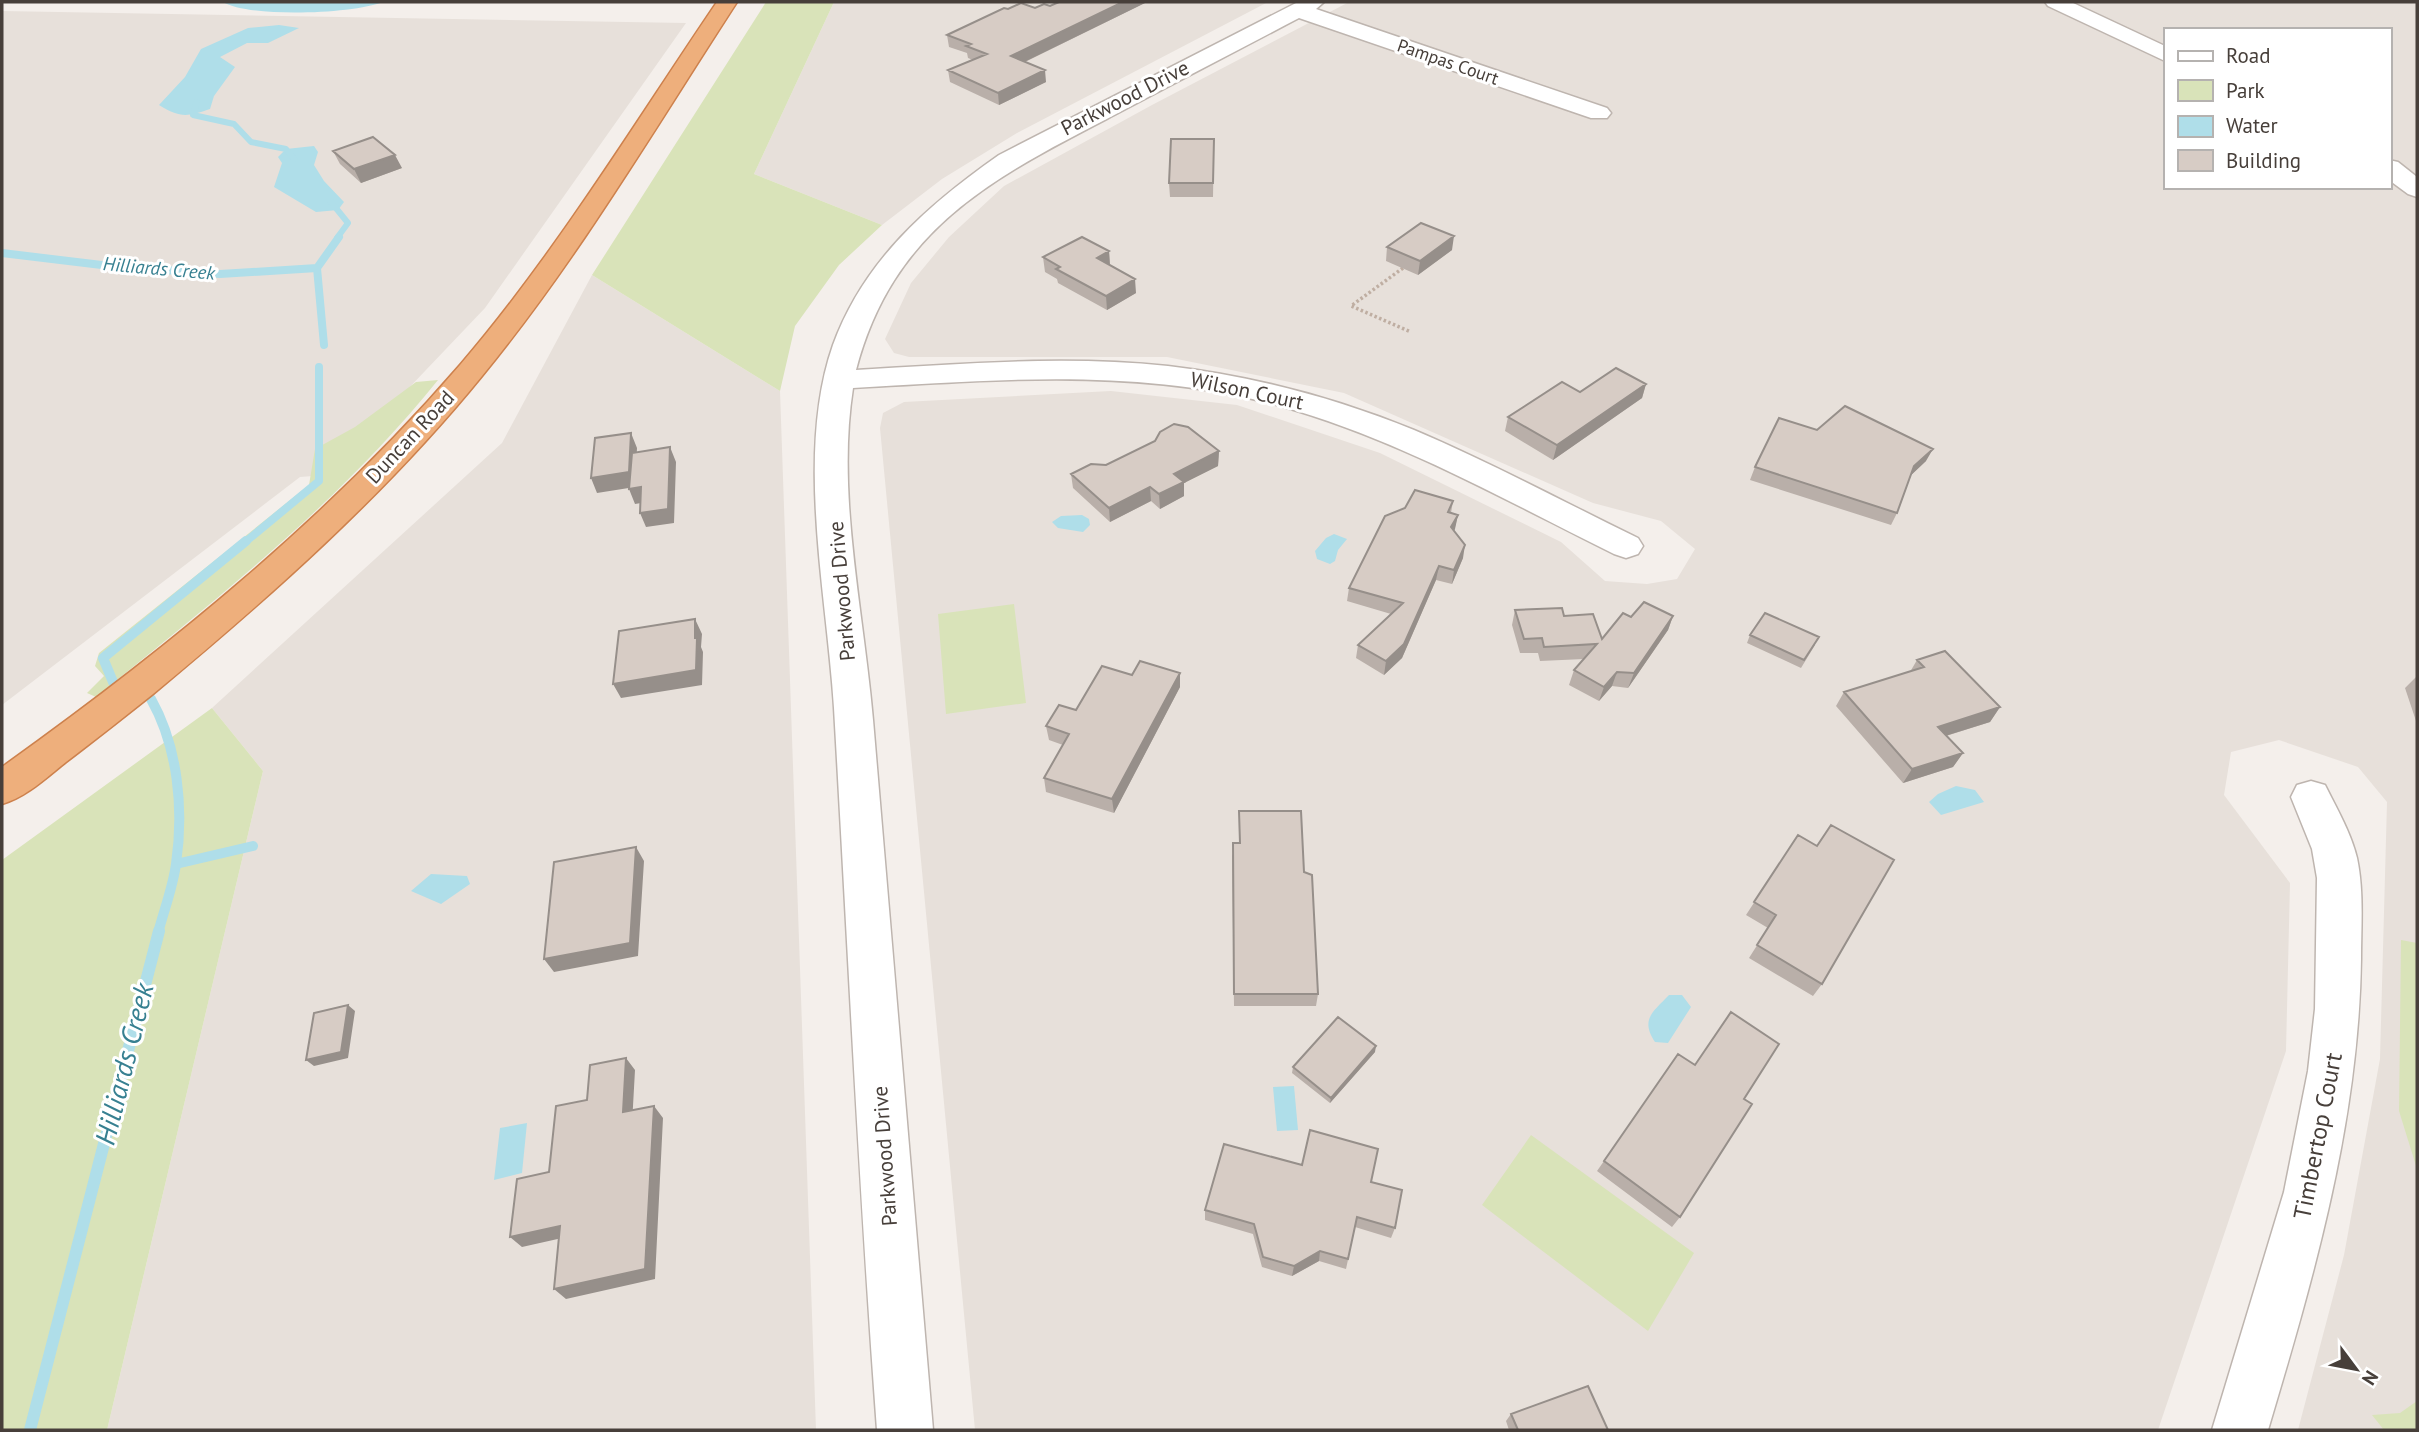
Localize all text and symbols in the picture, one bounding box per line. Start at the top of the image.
legend [2164,28,2391,189]
street label: Pampas Court [1394,33,1502,90]
text: Road [2226,42,2270,69]
street label: Parkwood Drive [1056,54,1193,141]
text: Park [2226,77,2265,104]
text: Water [2226,112,2278,139]
text: Building [2226,147,2301,174]
water label: Hilliards Creek [102,251,217,285]
street label: Wilson Court [1188,365,1306,416]
street label: Duncan Road [360,384,460,489]
street label: Parkwood Drive [822,520,861,662]
water label: Hilliards Creek [86,978,162,1149]
street label: Timbertop Court [2286,1050,2349,1222]
street label: Parkwood Drive [866,1085,903,1227]
north arrow [2321,1334,2391,1404]
text: N [2357,1366,2384,1390]

